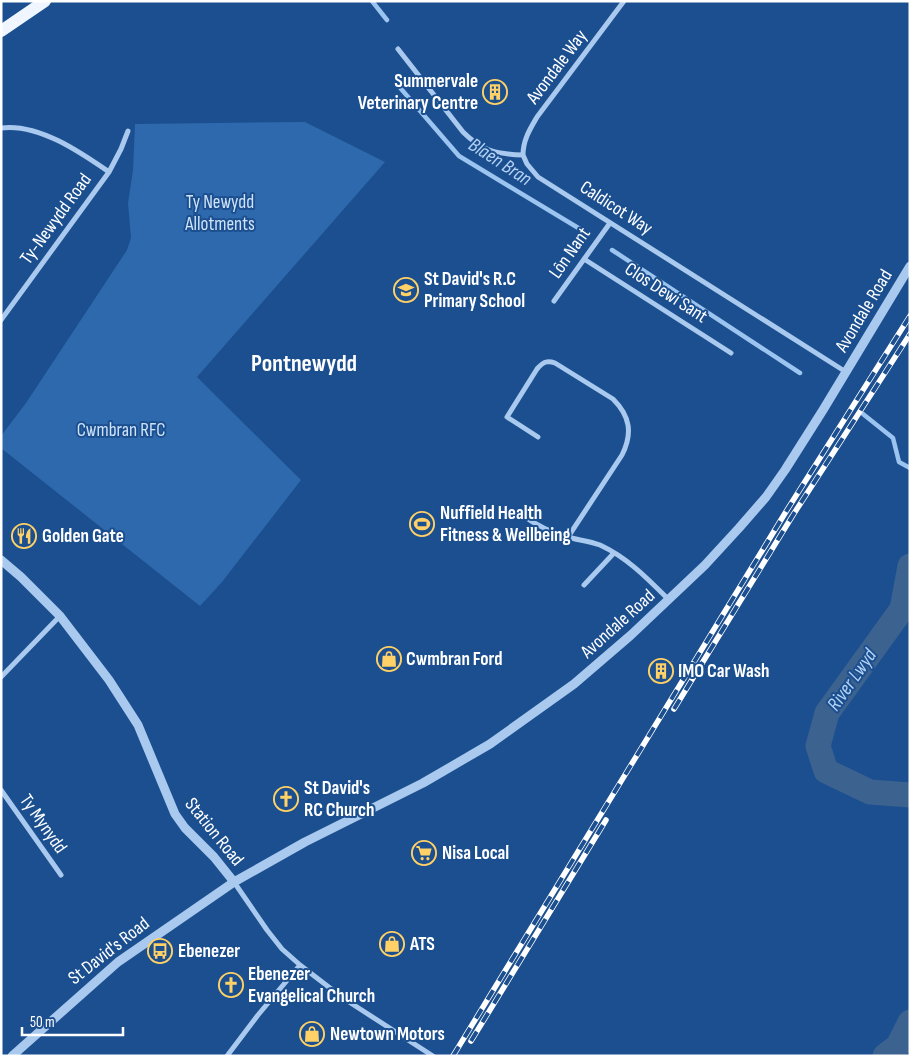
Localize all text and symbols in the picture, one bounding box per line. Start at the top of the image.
street label: Avondale Way [521,25,593,109]
place label: Summervale Veterinary Centre [358,70,478,115]
building icon: Summervale Veterinary Centre [482,79,508,105]
water label: Blaen Bran [464,133,536,191]
street label: Ty-Newydd Road [15,169,97,269]
street label: Caldicot Way [575,176,657,240]
park label: Ty Newydd Allotments [184,191,255,236]
street label: Lôn Nant [544,223,596,283]
street label: Clos Dewi Sant [620,258,712,328]
street label: Avondale Road [830,266,898,357]
place label: St David's R.C Primary School [424,268,525,313]
school or university icon: St David's R.C Primary School [393,277,419,303]
district label: Pontnewydd [251,349,357,378]
park label: Cwmbran RFC [77,419,165,442]
place label: Nuffield Health Fitness & Wellbeing [440,502,570,547]
sports icon: Nuffield Health Fitness & Wellbeing [409,511,435,537]
restaurant icon: Golden Gate [11,523,37,549]
place label: Golden Gate [42,525,124,548]
street label: Avondale Road [575,585,660,664]
water label: River Lwyd [822,644,882,716]
shop icon: Cwmbran Ford [376,646,402,672]
place label: Cwmbran Ford [406,648,503,671]
building icon: IMO Car Wash [648,658,674,684]
place label: IMO Car Wash [678,660,769,683]
place label: St David's RC Church [304,777,375,822]
church icon: St David's RC Church [273,786,299,812]
street label: Ty Mynydd [14,790,72,858]
street label: Station Road [180,793,248,871]
supermarket icon: Nisa Local [411,840,437,866]
place label: Nisa Local [442,842,509,865]
street label: St David's Road [64,912,154,990]
shop icon: ATS [379,931,405,957]
place label: ATS [409,933,435,956]
bus stop icon: Ebenezer [147,938,173,964]
place label: Ebenezer [178,940,240,963]
place label: Ebenezer Evangelical Church [248,963,375,1008]
church icon: Ebenezer Evangelical Church [218,972,244,998]
scale bar [22,1004,124,1036]
text: 50 m [30,1013,55,1032]
shop icon: Newtown Motors [299,1021,325,1047]
place label: Newtown Motors [330,1023,445,1046]

